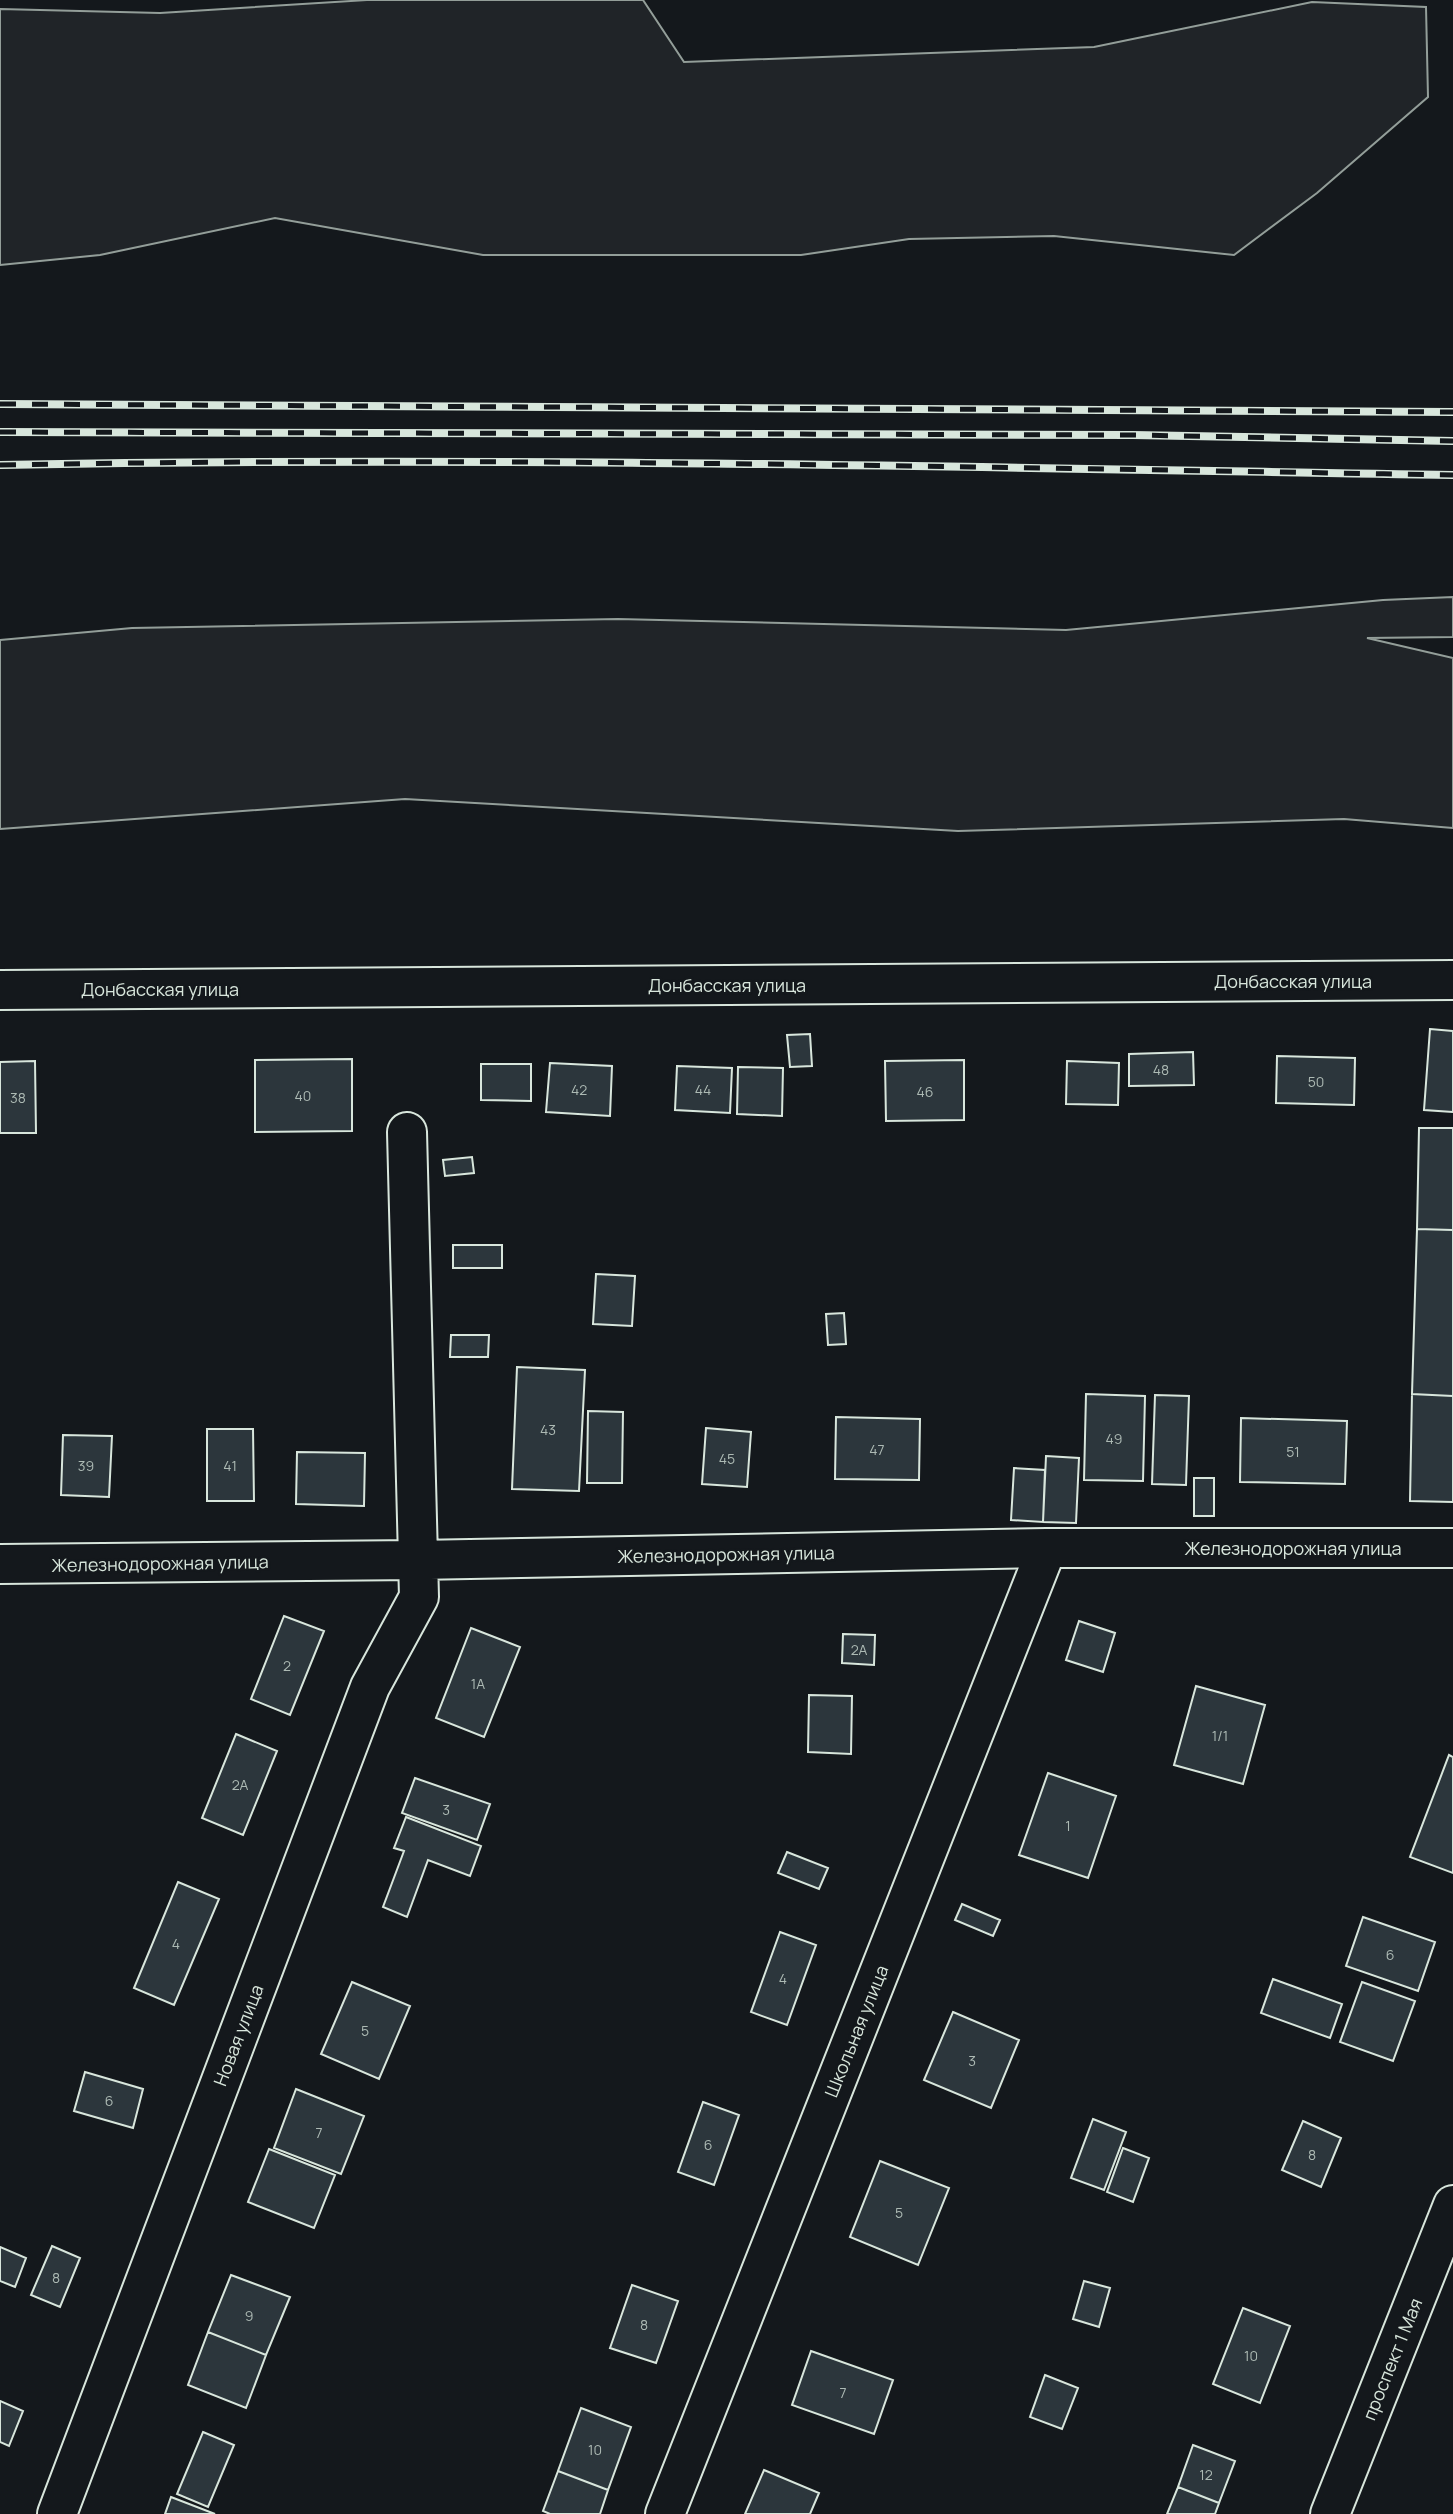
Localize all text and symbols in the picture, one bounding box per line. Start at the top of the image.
street label: Донбасская улица [1214,969,1372,993]
street label: Донбасская улица [648,973,806,997]
street label: Донбасская улица [81,977,239,1001]
house number: 48 [1153,1060,1169,1079]
house number: 50 [1308,1072,1324,1091]
house number: 42 [571,1080,587,1099]
house number: 44 [695,1080,711,1099]
house number: 46 [917,1082,933,1101]
house number: 40 [295,1086,311,1105]
house number: 38 [10,1088,26,1107]
house number: 43 [540,1420,556,1439]
house number: 49 [1106,1429,1122,1448]
house number: 47 [869,1440,885,1459]
house number: 51 [1286,1442,1300,1461]
house number: 45 [719,1449,735,1468]
house number: 39 [78,1456,94,1475]
house number: 41 [223,1456,237,1475]
street label: Железнодорожная улица [1184,1536,1402,1560]
street label: Железнодорожная улица [617,1540,835,1568]
street label: Железнодорожная улица [51,1549,269,1577]
house number: 2А [851,1640,867,1659]
house number: 2 [283,1656,291,1675]
house number: 1А [471,1674,485,1693]
house number: 1/1 [1212,1726,1228,1745]
house number: 2А [232,1775,248,1794]
house number: 3 [442,1800,450,1819]
house number: 1 [1065,1816,1071,1835]
house number: 4 [172,1934,180,1953]
house number: 6 [1386,1945,1394,1964]
street label: Школьная улица [819,1961,893,2101]
house number: 4 [779,1969,787,1988]
street label: Новая улица [208,1981,268,2089]
house number: 5 [361,2021,369,2040]
house number: 3 [968,2051,976,2070]
house number: 6 [105,2091,113,2110]
house number: 7 [315,2123,323,2142]
house number: 6 [704,2135,712,2154]
house number: 8 [1308,2145,1316,2164]
house number: 5 [895,2203,903,2222]
house number: 8 [52,2268,60,2287]
street label: проспект 1 Мая [1357,2294,1427,2424]
house number: 9 [245,2306,253,2325]
house number: 8 [640,2315,648,2334]
house number: 10 [1244,2346,1258,2365]
house number: 7 [839,2383,847,2402]
house number: 10 [588,2440,602,2459]
house number: 12 [1199,2465,1213,2484]

